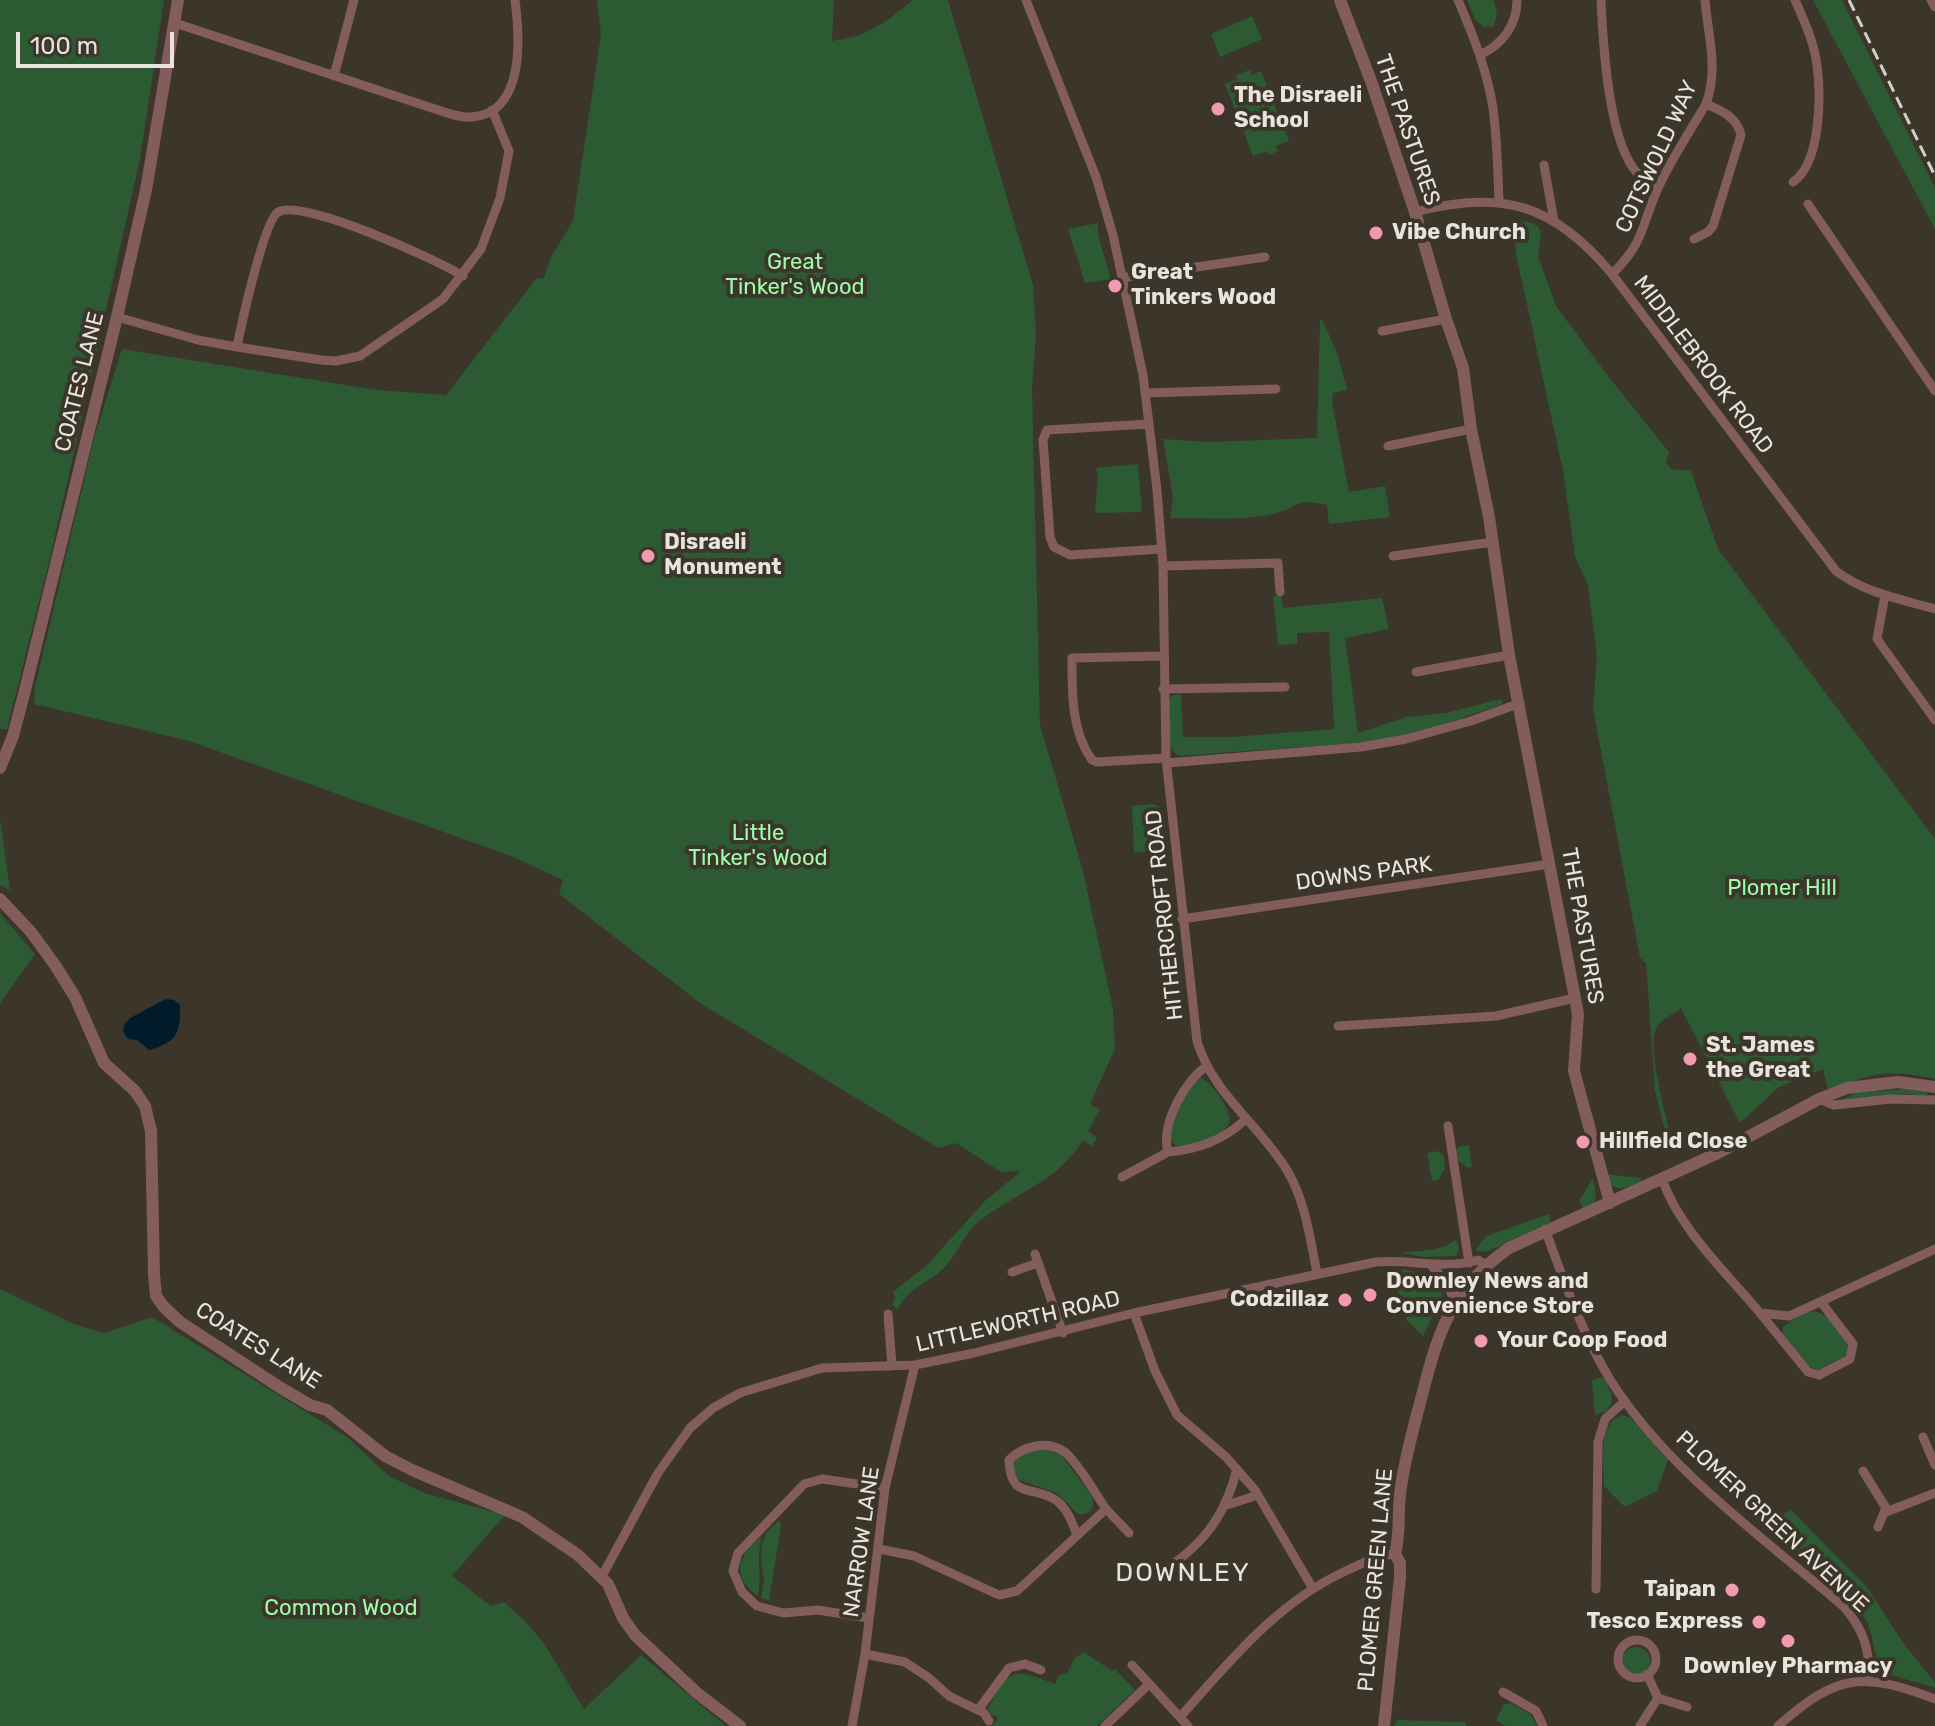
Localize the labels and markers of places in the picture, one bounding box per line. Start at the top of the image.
place label: The Disraeli School [1234,83,1362,134]
marker: The Disraeli School [1209,100,1227,118]
place label: Vibe Church [1392,220,1526,246]
marker: Vibe Church [1367,224,1385,242]
place label: Great Tinkers Wood [1131,260,1276,312]
marker: Great Tinkers Wood [1106,277,1124,295]
place label: Disraeli Monument [664,530,781,582]
marker: Disraeli Monument [639,547,657,565]
place label: St. James the Great [1706,1033,1815,1084]
marker: St. James the Great [1681,1050,1699,1068]
place label: Hillfield Close [1599,1129,1747,1155]
marker: Hillfield Close [1574,1133,1592,1151]
place label: Downley News and Convenience Store [1386,1269,1594,1320]
marker: Downley News and Convenience Store [1361,1286,1379,1304]
place label: Codzillaz [1230,1287,1329,1313]
marker: Codzillaz [1336,1291,1354,1309]
place label: Your Coop Food [1497,1328,1667,1354]
marker: Your Coop Food [1472,1332,1490,1350]
place label: Taipan [1644,1577,1716,1603]
marker: Taipan [1723,1581,1741,1599]
place label: Tesco Express [1587,1609,1743,1635]
marker: Tesco Express [1750,1613,1768,1631]
marker: Downley Pharmacy [1779,1632,1797,1650]
place label: Downley Pharmacy [1683,1654,1893,1680]

